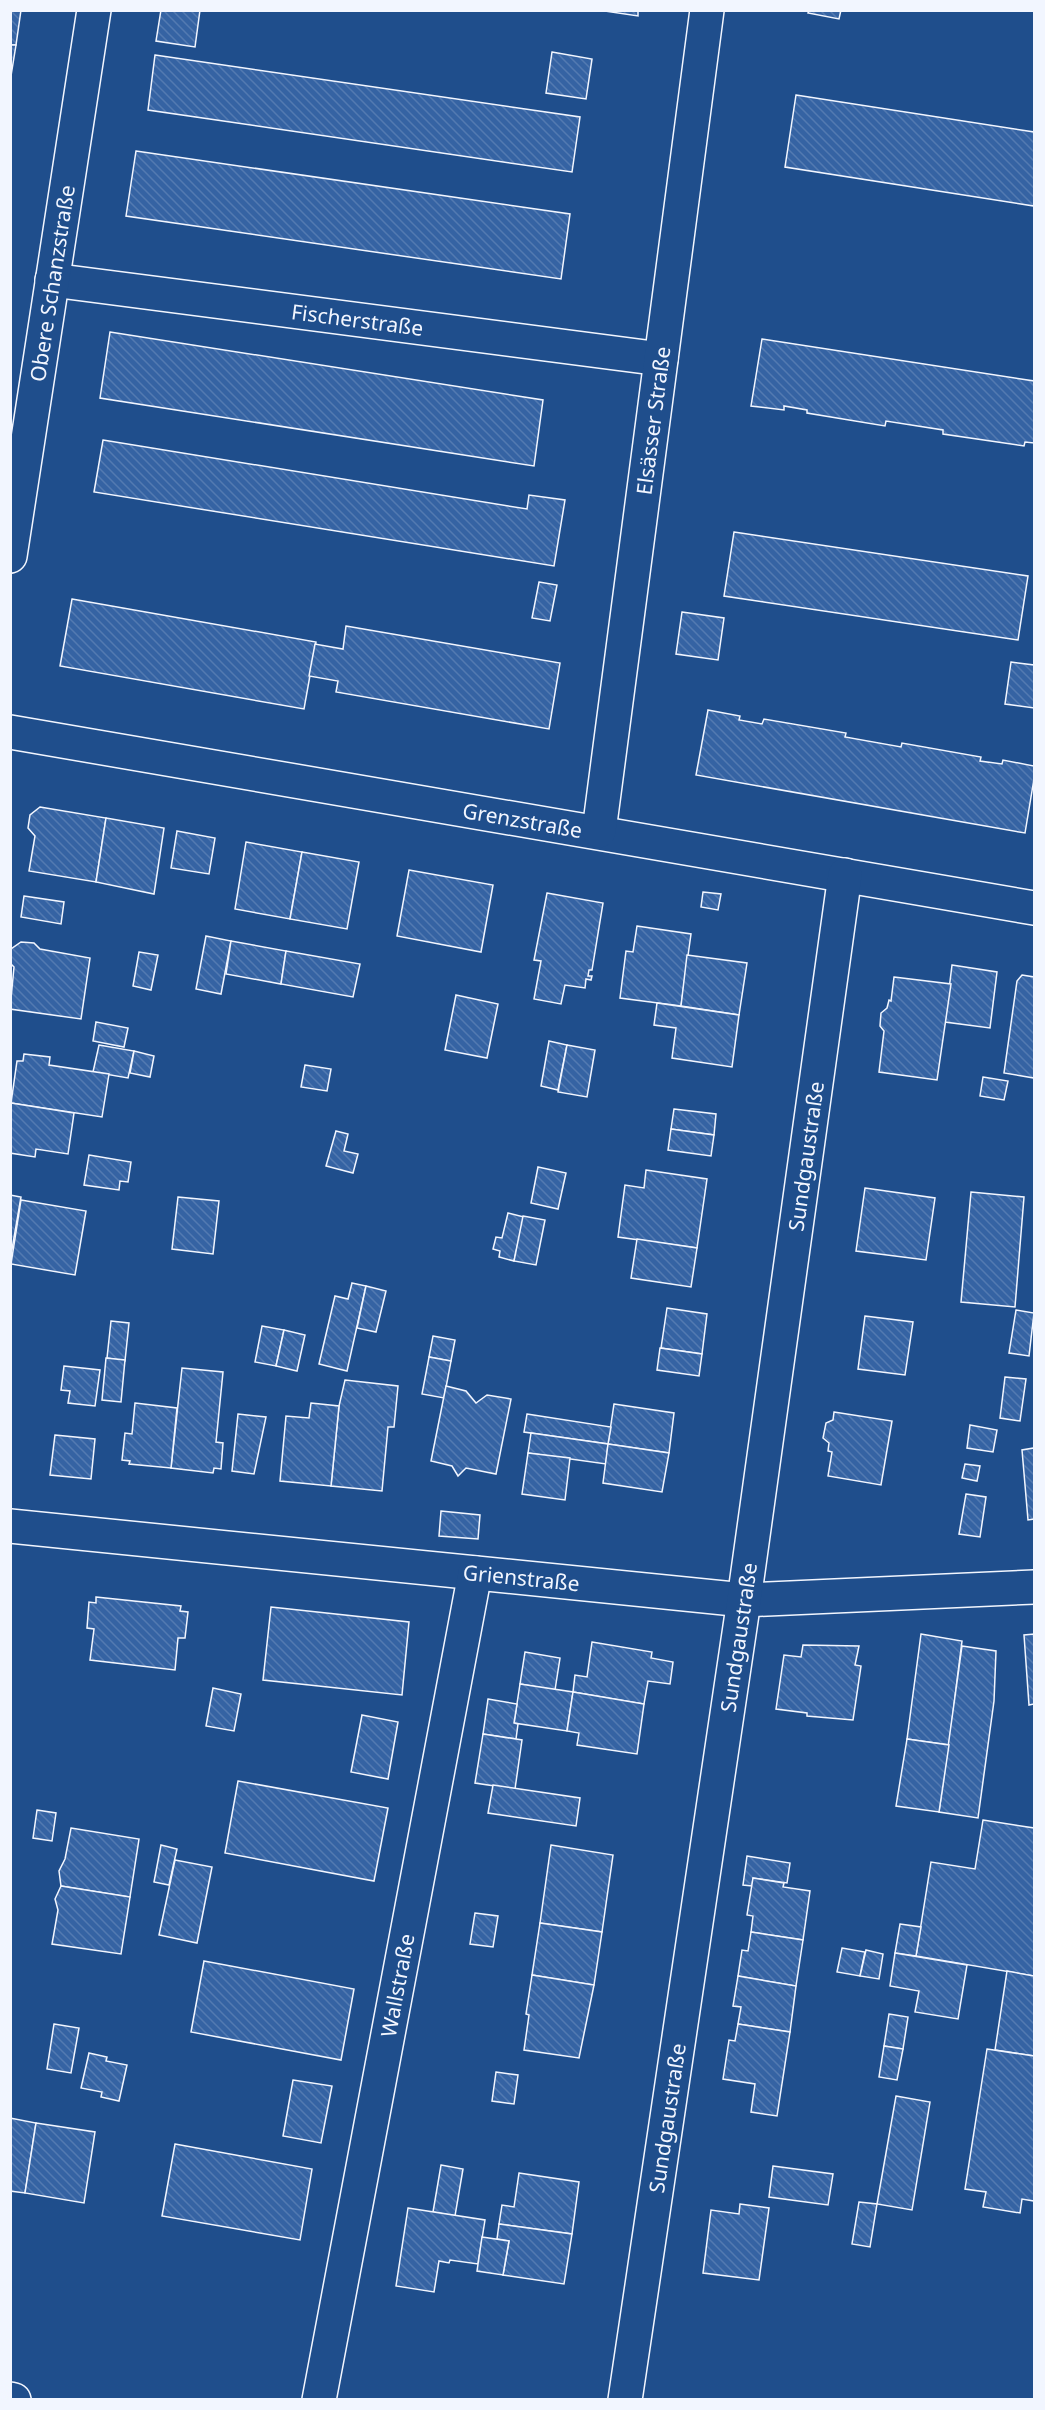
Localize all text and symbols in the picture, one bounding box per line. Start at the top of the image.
street label: Obere Schanzstraße [23,183,81,384]
street label: Fischerstraße [290,297,425,342]
street label: Elsässer Straße [629,345,677,496]
street label: Grenzstraße [460,796,585,844]
street label: Sundgaustraße [782,1079,830,1233]
street label: Grienstraße [462,1558,581,1597]
street label: Sundgaustraße [713,1561,763,1714]
street label: Wallstraße [374,1931,421,2039]
street label: Sundgaustraße [642,2041,692,2195]

